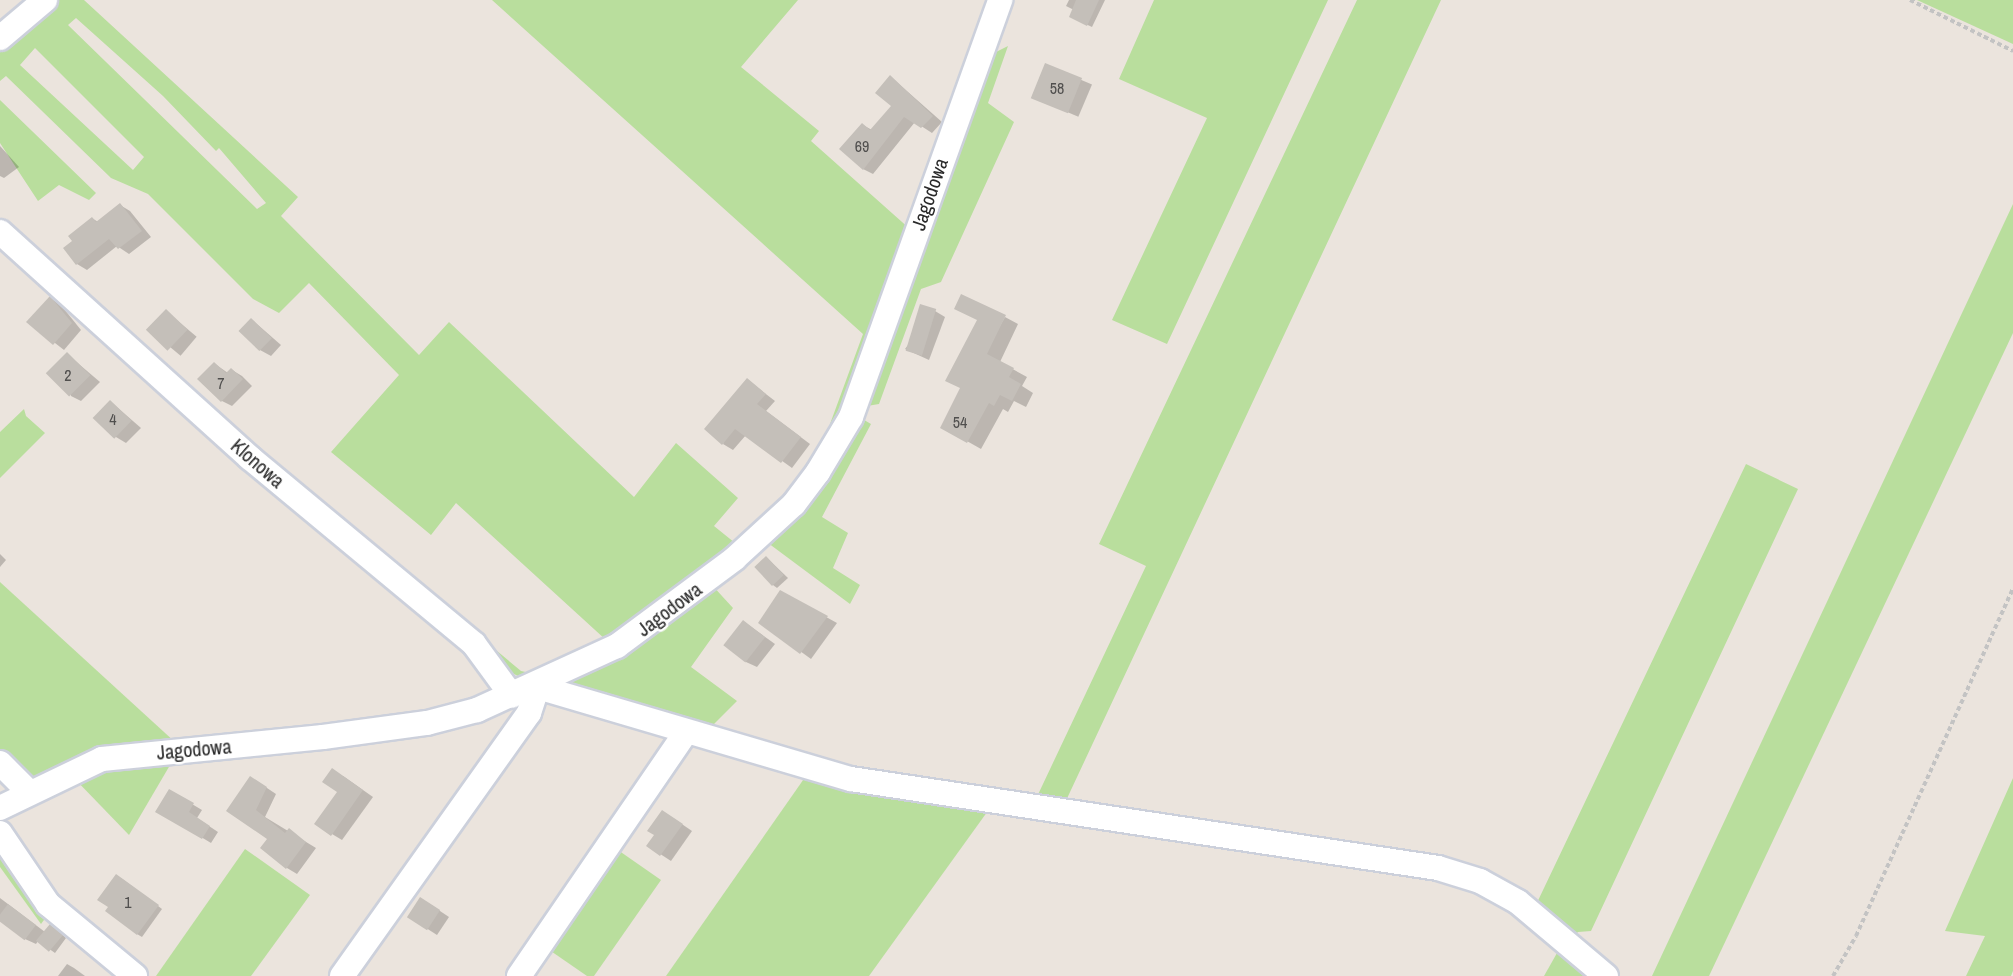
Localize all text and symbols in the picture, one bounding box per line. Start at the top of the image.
house number: 58 [1050,78,1064,98]
house number: 69 [855,136,869,156]
street label: Jagodowa [905,155,953,233]
house number: 2 [64,365,72,385]
house number: 7 [217,373,225,393]
house number: 4 [109,409,117,429]
house number: 54 [953,412,967,432]
street label: Klonowa [226,433,290,493]
street label: Jagodowa [632,577,706,641]
street label: Jagodowa [156,734,232,764]
house number: 1 [124,892,132,912]

